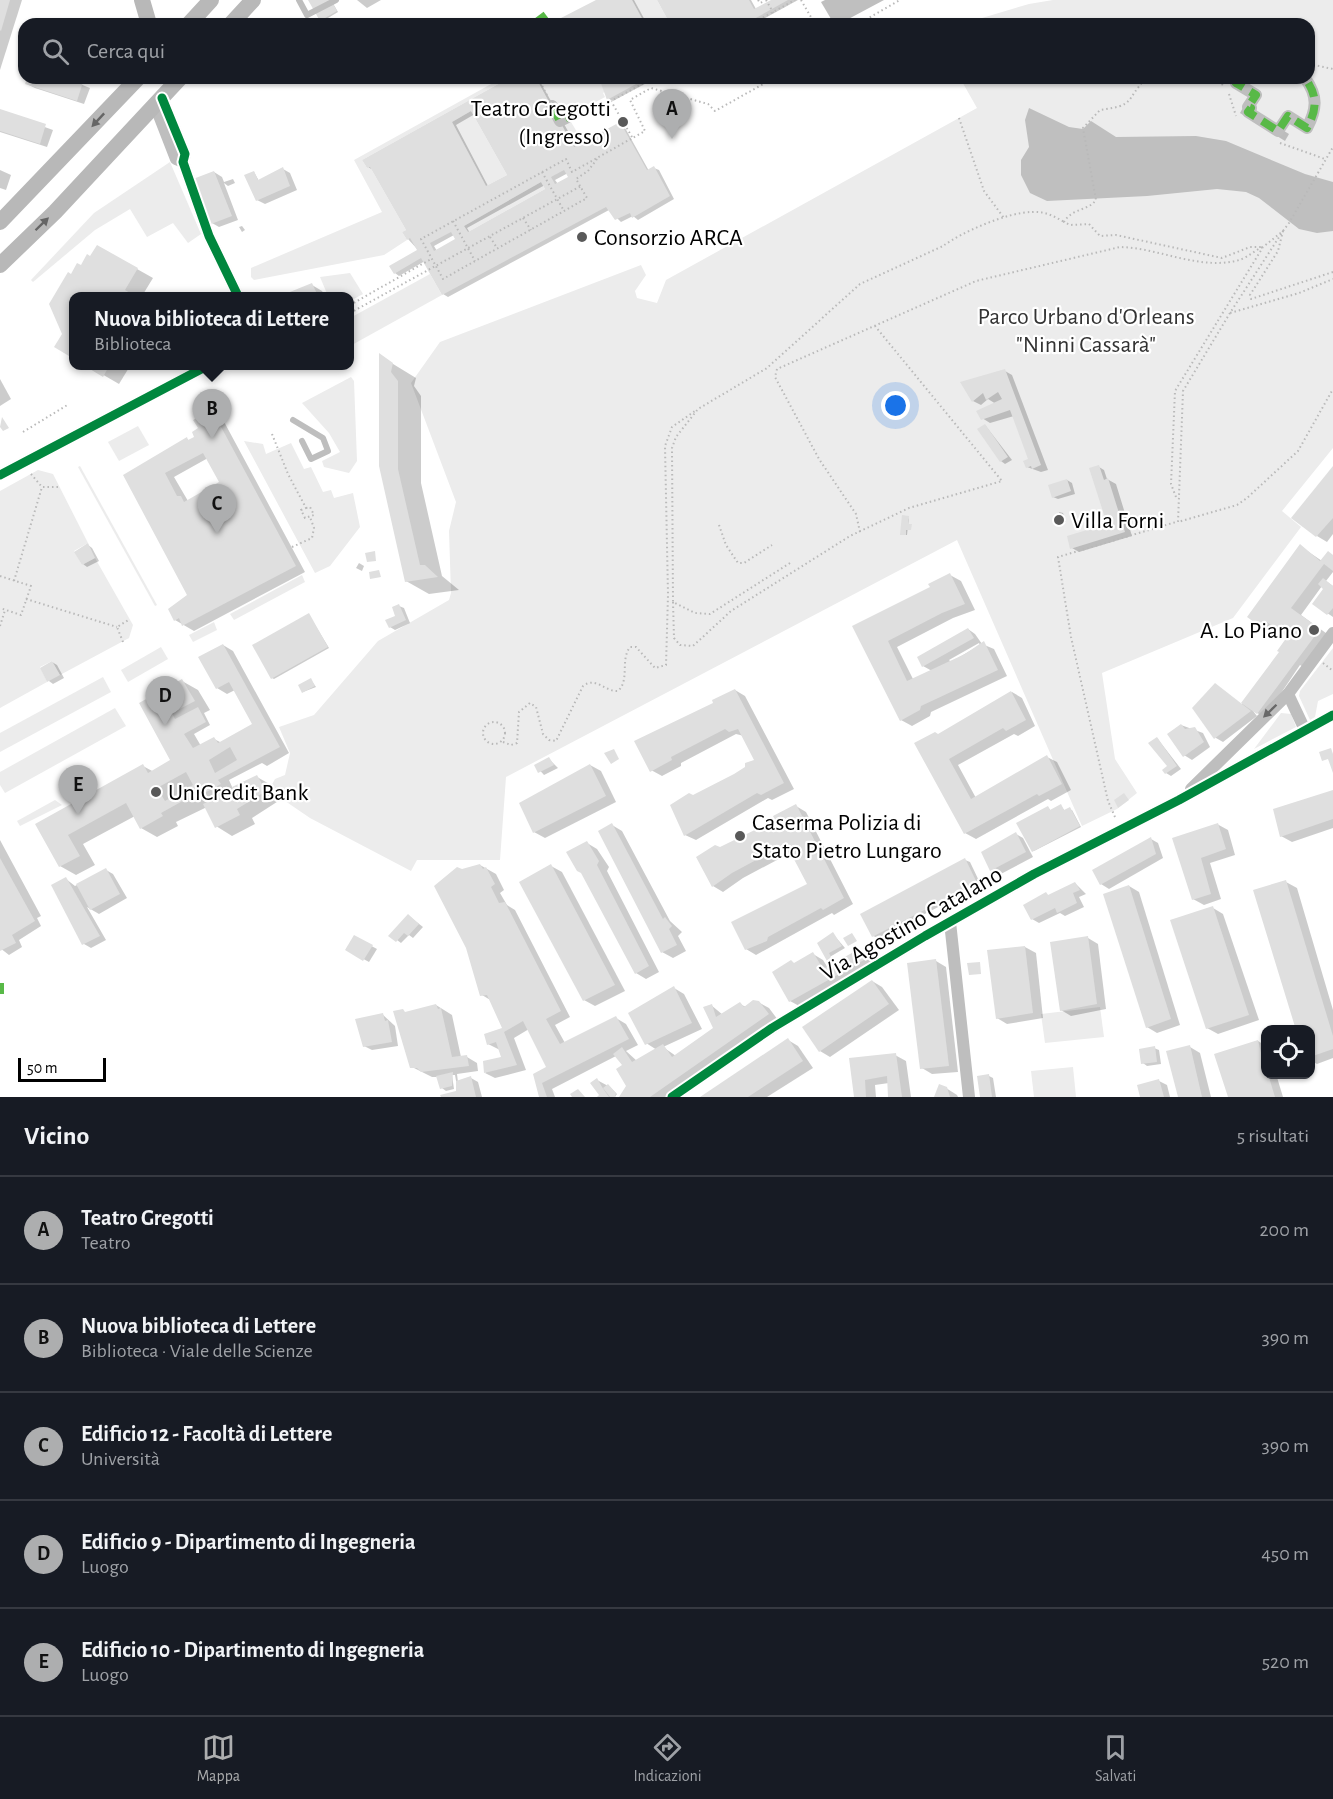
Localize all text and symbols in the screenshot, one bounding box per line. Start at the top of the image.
search box [18,18,1315,84]
icon: search [39,35,72,68]
text: Cerca qui [87,40,165,62]
pin: A [652,90,692,139]
place label: Teatro Gregotti (Ingresso) [470,97,611,149]
one-way arrow [91,113,105,127]
marker: Teatro Gregotti (Ingresso) [616,115,630,129]
one-way arrow [34,217,49,231]
place label: Consorzio ARCA [594,226,743,250]
marker: Consorzio ARCA [575,230,589,244]
popup [69,292,354,370]
park label: Parco Urbano d'Orleans "Ninni Cassarà" [977,305,1195,357]
text: Nuova biblioteca di Lettere [94,308,329,330]
text: Biblioteca [94,334,171,354]
pin: B [192,390,232,439]
your location [881,391,910,420]
pin: C [198,484,236,534]
place label: Villa Forni [1071,509,1164,533]
marker: Villa Forni [1052,513,1066,527]
place label: A. Lo Piano [1200,619,1302,643]
marker: A. Lo Piano [1307,623,1321,637]
pin: D [146,676,184,726]
one-way arrow [1264,703,1278,717]
pin: E [58,766,98,815]
place label: UniCredit Bank [168,781,309,805]
marker: UniCredit Bank [149,785,163,799]
place label: Caserma Polizia di Stato Pietro Lungaro [752,811,942,863]
marker: Caserma Polizia di Stato Pietro Lungaro [733,829,747,843]
street label: Via Agostino Catalano [817,862,1006,986]
map controls [1261,1025,1315,1079]
button: locate [1261,1025,1315,1079]
scale bar [18,1055,106,1082]
text: 50 m [27,1060,58,1076]
text: Vicino [24,1123,89,1149]
text: 5 risultati [1237,1126,1309,1146]
text: Teatro Gregotti [81,1207,214,1229]
text: A [38,1220,50,1240]
text: 200 m [1259,1220,1309,1240]
text: Teatro [81,1233,131,1253]
text: Nuova biblioteca di Lettere [81,1315,316,1337]
text: B [38,1328,49,1348]
text: 390 m [1262,1328,1309,1348]
text: Biblioteca · Viale delle Scienze [81,1341,313,1361]
text: Edificio 12 - Facoltà di Lettere [81,1423,332,1445]
text: C [38,1436,49,1456]
text: 390 m [1262,1436,1309,1456]
text: Università [81,1449,160,1469]
text: Edificio 9 - Dipartimento di Ingegneria [81,1531,415,1553]
text: D [37,1544,50,1564]
text: 450 m [1261,1544,1309,1564]
text: Luogo [81,1557,129,1577]
text: Edificio 10 - Dipartimento di Ingegneria [81,1639,424,1661]
text: E [38,1652,49,1672]
text: 520 m [1262,1652,1309,1672]
text: Luogo [81,1665,129,1685]
tab: Mappa [197,1731,240,1786]
tab: Indicazioni [633,1731,702,1786]
tab: Salvati [1095,1731,1136,1786]

